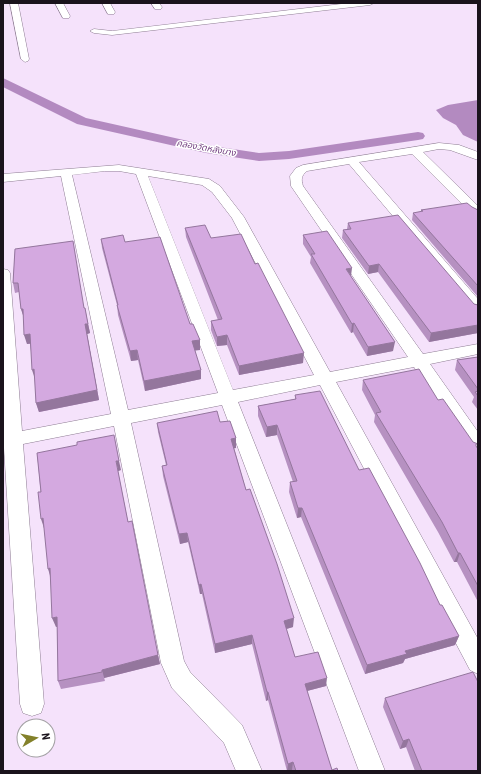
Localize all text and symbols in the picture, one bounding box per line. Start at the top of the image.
water label: คลองวัดหลังบาง [176,138,237,158]
north arrow [16,718,56,758]
text: N [38,732,52,741]

